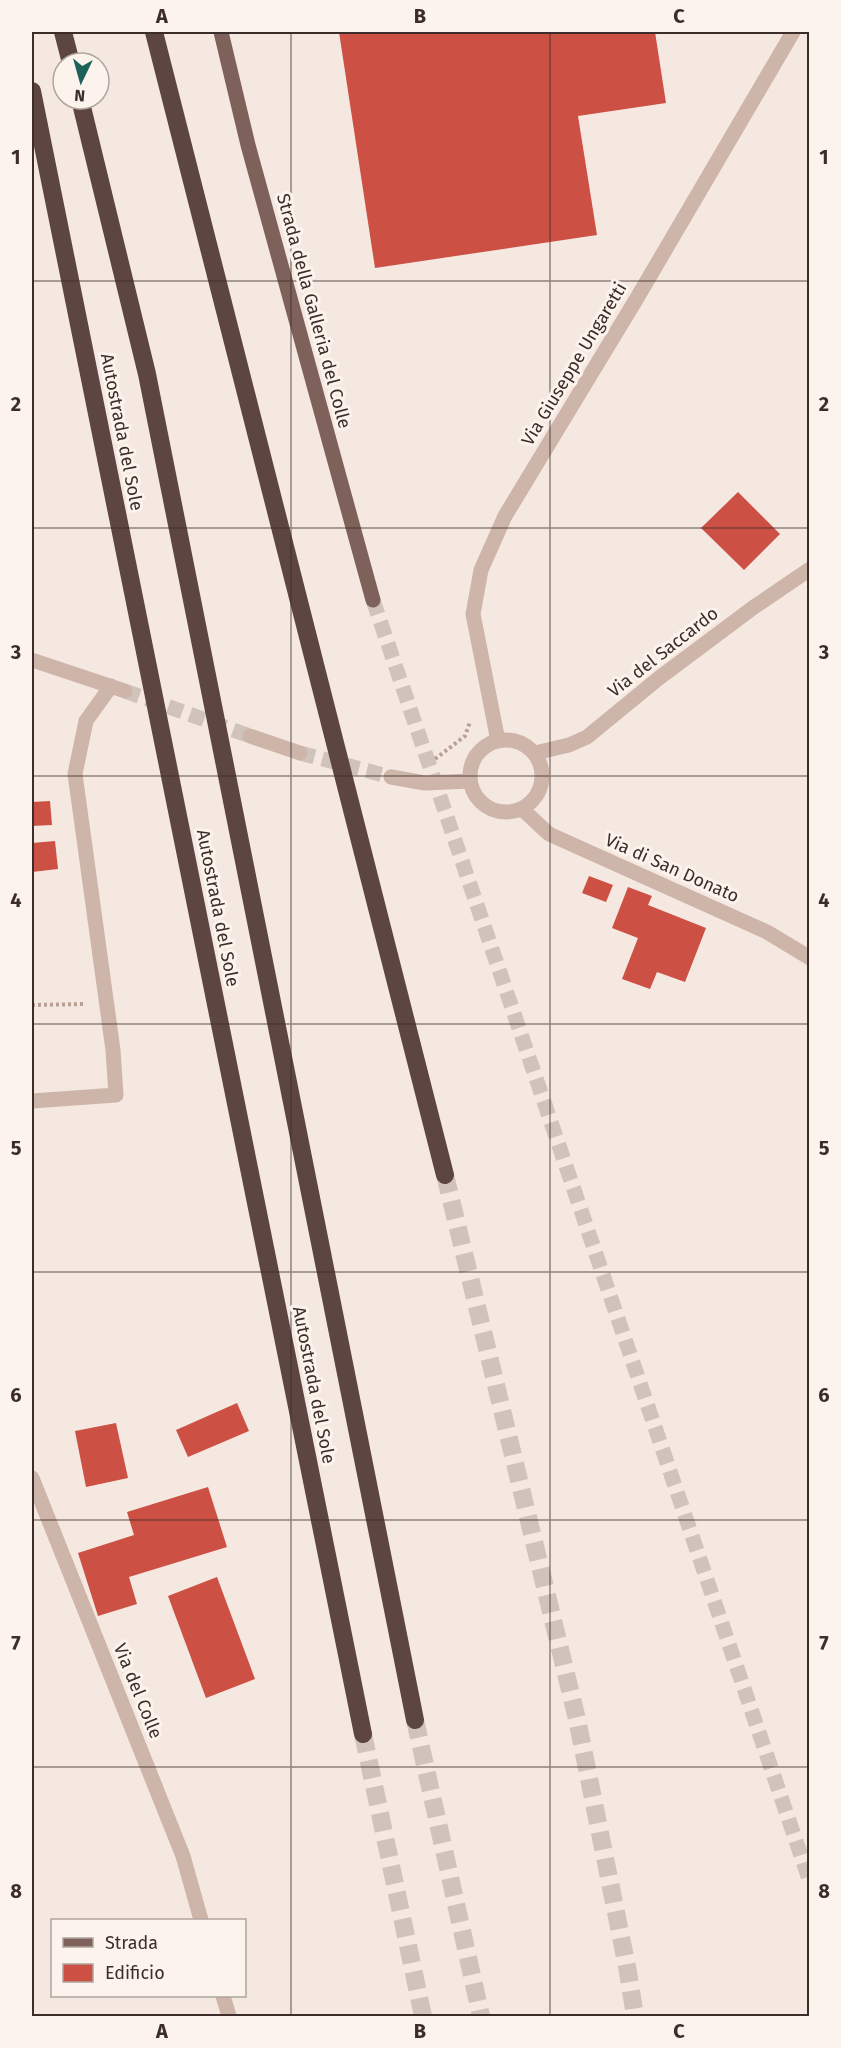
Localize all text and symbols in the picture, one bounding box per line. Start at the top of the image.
text: A [155,4,169,28]
text: B [414,4,426,28]
text: C [673,4,685,28]
north arrow [51,51,111,111]
text: N [74,86,86,105]
text: 1 [11,145,21,169]
text: 1 [819,145,829,169]
street label: Strada della Galleria del Colle [272,191,356,431]
street label: Via Giuseppe Ungaretti [517,278,631,450]
street label: Autostrada del Sole [96,351,148,513]
text: 2 [11,392,21,416]
text: 2 [819,392,829,416]
street label: Via del Saccardo [603,602,723,702]
text: 3 [10,640,21,664]
text: 3 [818,640,829,664]
street label: Autostrada del Sole [192,827,244,989]
street label: Via di San Donato [602,829,742,907]
text: 4 [10,888,22,912]
text: 4 [818,888,830,912]
text: 5 [11,1136,22,1160]
text: 5 [819,1136,830,1160]
street label: Autostrada del Sole [288,1304,340,1466]
text: 6 [10,1383,22,1407]
text: 6 [818,1383,830,1407]
text: 7 [11,1631,21,1655]
text: 7 [819,1631,829,1655]
street label: Via del Colle [109,1640,167,1742]
text: 8 [10,1879,22,1903]
text: 8 [818,1879,830,1903]
legend [51,1919,246,1997]
text: Strada [105,1932,158,1954]
text: Edificio [105,1962,165,1984]
text: A [155,2019,169,2043]
text: B [414,2019,426,2043]
text: C [673,2019,685,2043]

